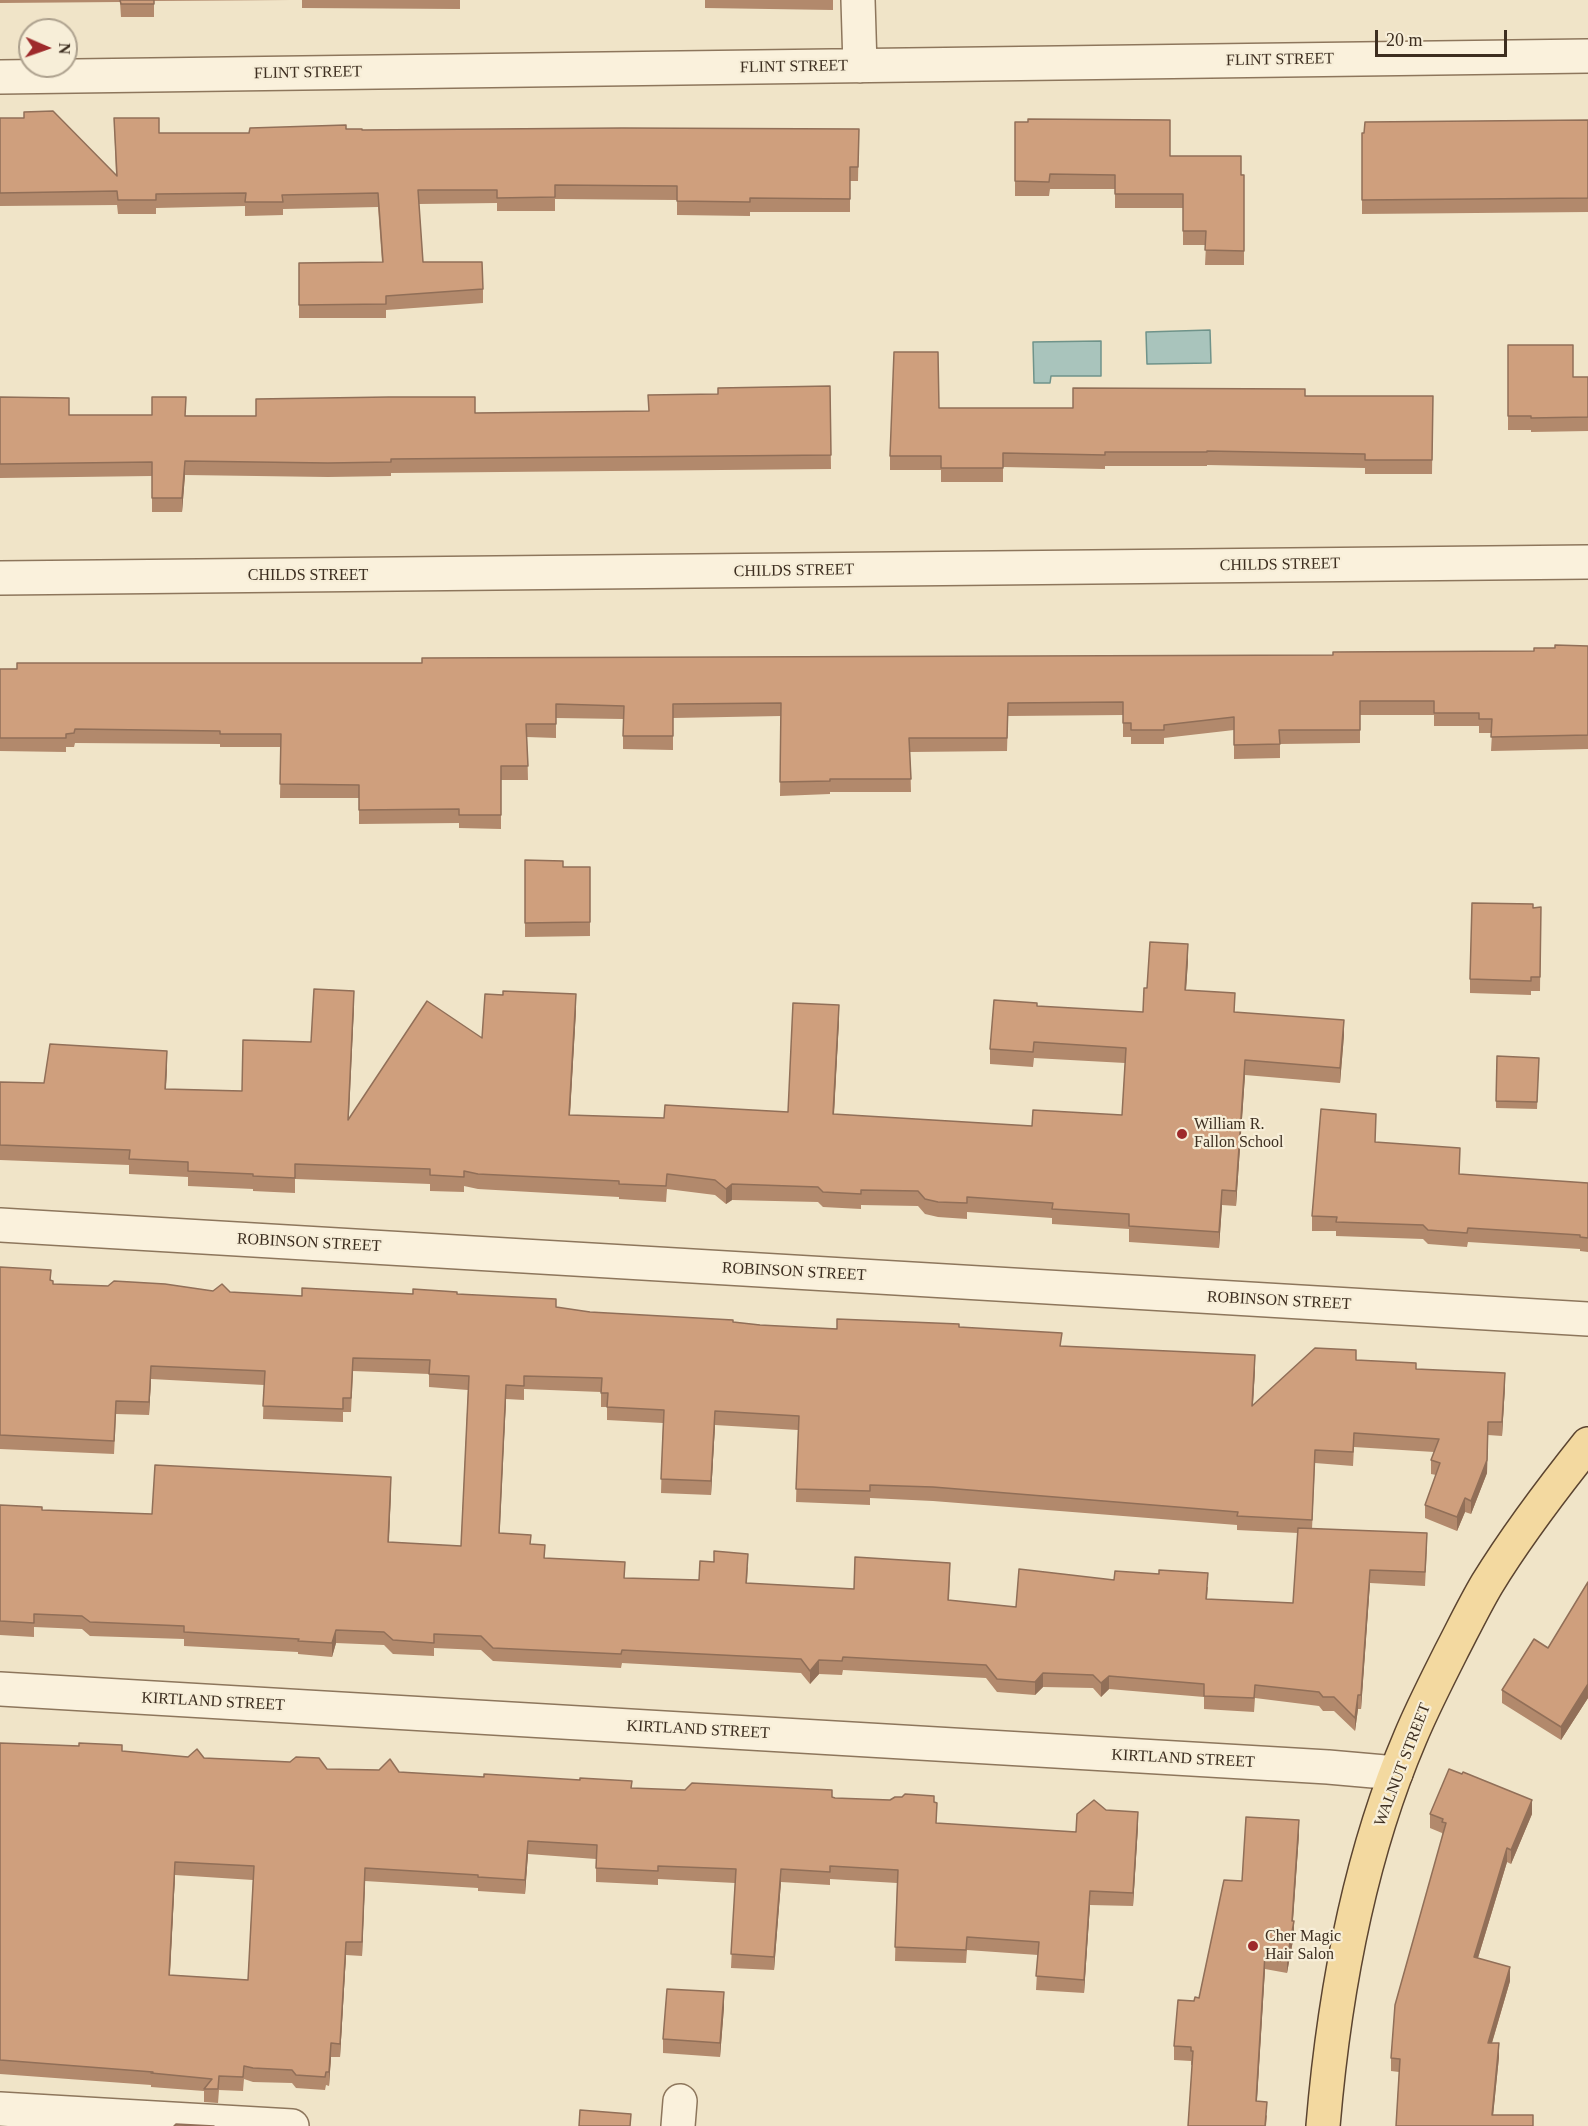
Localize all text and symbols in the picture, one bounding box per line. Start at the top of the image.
north arrow [18,18,78,78]
scale bar [1378,18,1510,56]
text: 20 m [1386,30,1423,50]
text: N [56,43,73,55]
street label: FLINT STREET [1226,49,1334,71]
street label: FLINT STREET [740,56,848,78]
street label: FLINT STREET [254,62,362,84]
street label: CHILDS STREET [1220,554,1340,576]
street label: CHILDS STREET [734,560,854,582]
street label: CHILDS STREET [248,566,368,586]
place label: William R. Fallon School [1194,1115,1283,1153]
marker: William R. Fallon School [1175,1127,1189,1141]
street label: ROBINSON STREET [236,1230,382,1256]
street label: ROBINSON STREET [721,1259,867,1285]
street label: ROBINSON STREET [1206,1288,1352,1314]
street label: KIRTLAND STREET [141,1689,285,1715]
street label: WALNUT STREET [1371,1701,1435,1829]
street label: KIRTLAND STREET [626,1717,770,1743]
street label: KIRTLAND STREET [1111,1746,1255,1772]
place label: Cher Magic Hair Salon [1265,1927,1341,1965]
marker: Cher Magic Hair Salon [1246,1939,1260,1953]

